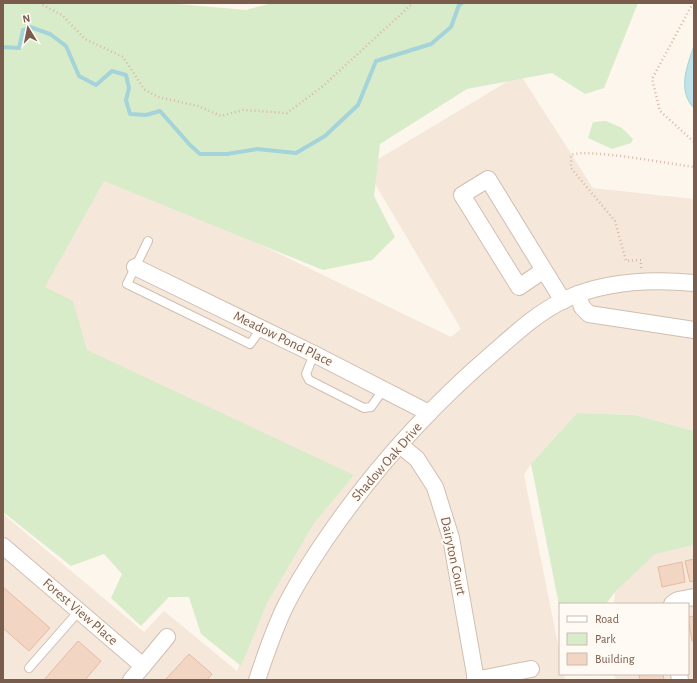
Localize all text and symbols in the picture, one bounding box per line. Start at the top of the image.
north arrow [8,8,48,48]
text: N [22,13,31,25]
street label: Meadow Pond Place [231,309,335,369]
street label: Shadow Oak Drive [349,420,425,504]
street label: Dairyton Court [438,515,468,597]
street label: Forest View Place [40,576,120,648]
legend [559,603,689,675]
text: Road [595,613,619,625]
text: Park [595,633,616,645]
text: Building [595,653,635,665]

